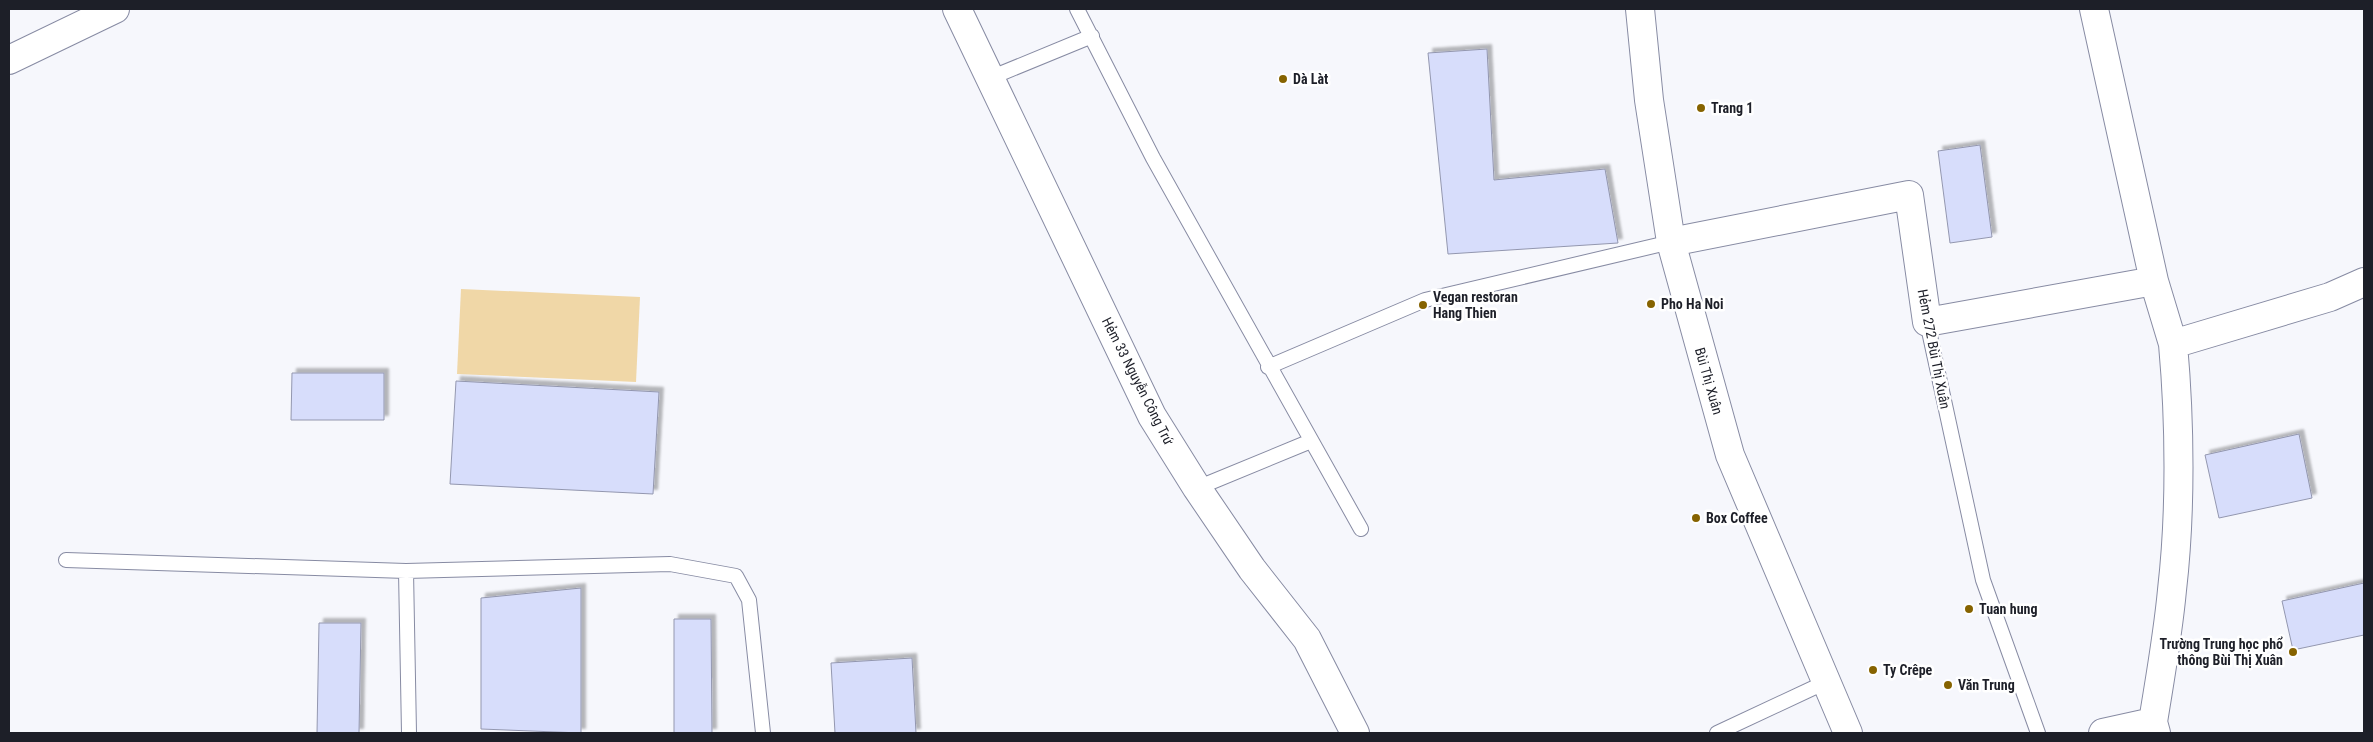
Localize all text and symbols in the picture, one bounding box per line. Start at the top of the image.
place label: Dà Làt [1293,71,1328,87]
marker: Dà Làt [1277,73,1289,85]
place label: Trang 1 [1711,100,1753,116]
marker: Trang 1 [1695,102,1707,114]
street label: Hẻm 272 Bùi Thị Xuân [1915,288,1953,410]
place label: Vegan restoran Hang Thien [1433,289,1518,321]
place label: Pho Ha Noi [1661,296,1724,312]
marker: Pho Ha Noi [1645,298,1657,310]
marker: Vegan restoran Hang Thien [1417,299,1429,311]
street label: Hẻm 33 Nguyễn Công Trứ [1099,315,1177,448]
street label: Bùi Thị Xuân [1692,346,1726,416]
place label: Box Coffee [1706,510,1768,526]
marker: Box Coffee [1690,512,1702,524]
place label: Tuan hung [1979,601,2037,617]
marker: Tuan hung [1963,603,1975,615]
place label: Trường Trung học phổ thông Bùi Thị Xuân [2160,636,2283,668]
marker: Trường Trung học phổ thông Bùi Thị Xuân [2287,646,2299,658]
place label: Ty Crêpe [1883,662,1933,678]
marker: Ty Crêpe [1867,664,1879,676]
place label: Văn Trung [1958,677,2015,693]
marker: Văn Trung [1942,679,1954,691]

